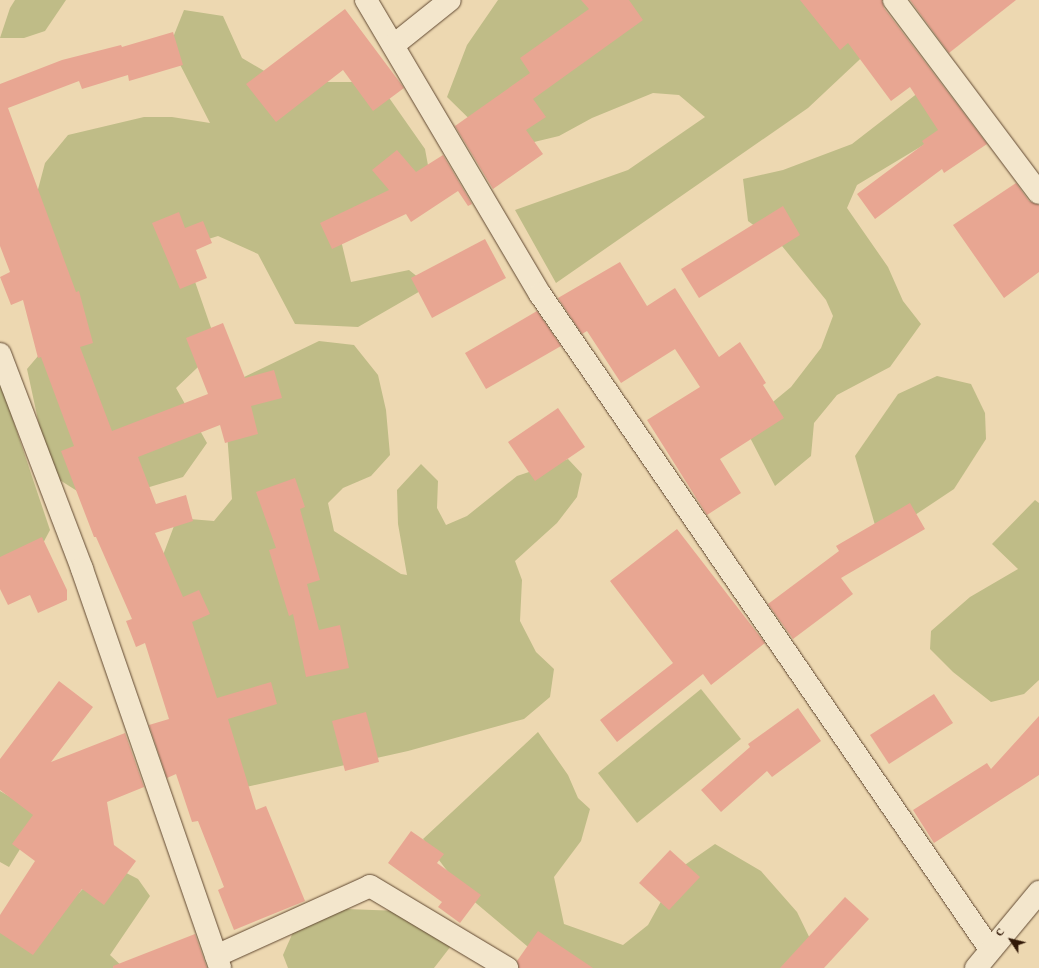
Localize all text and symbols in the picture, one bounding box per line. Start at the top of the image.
north arrow [991,920,1031,960]
text: С [993,926,1009,940]

